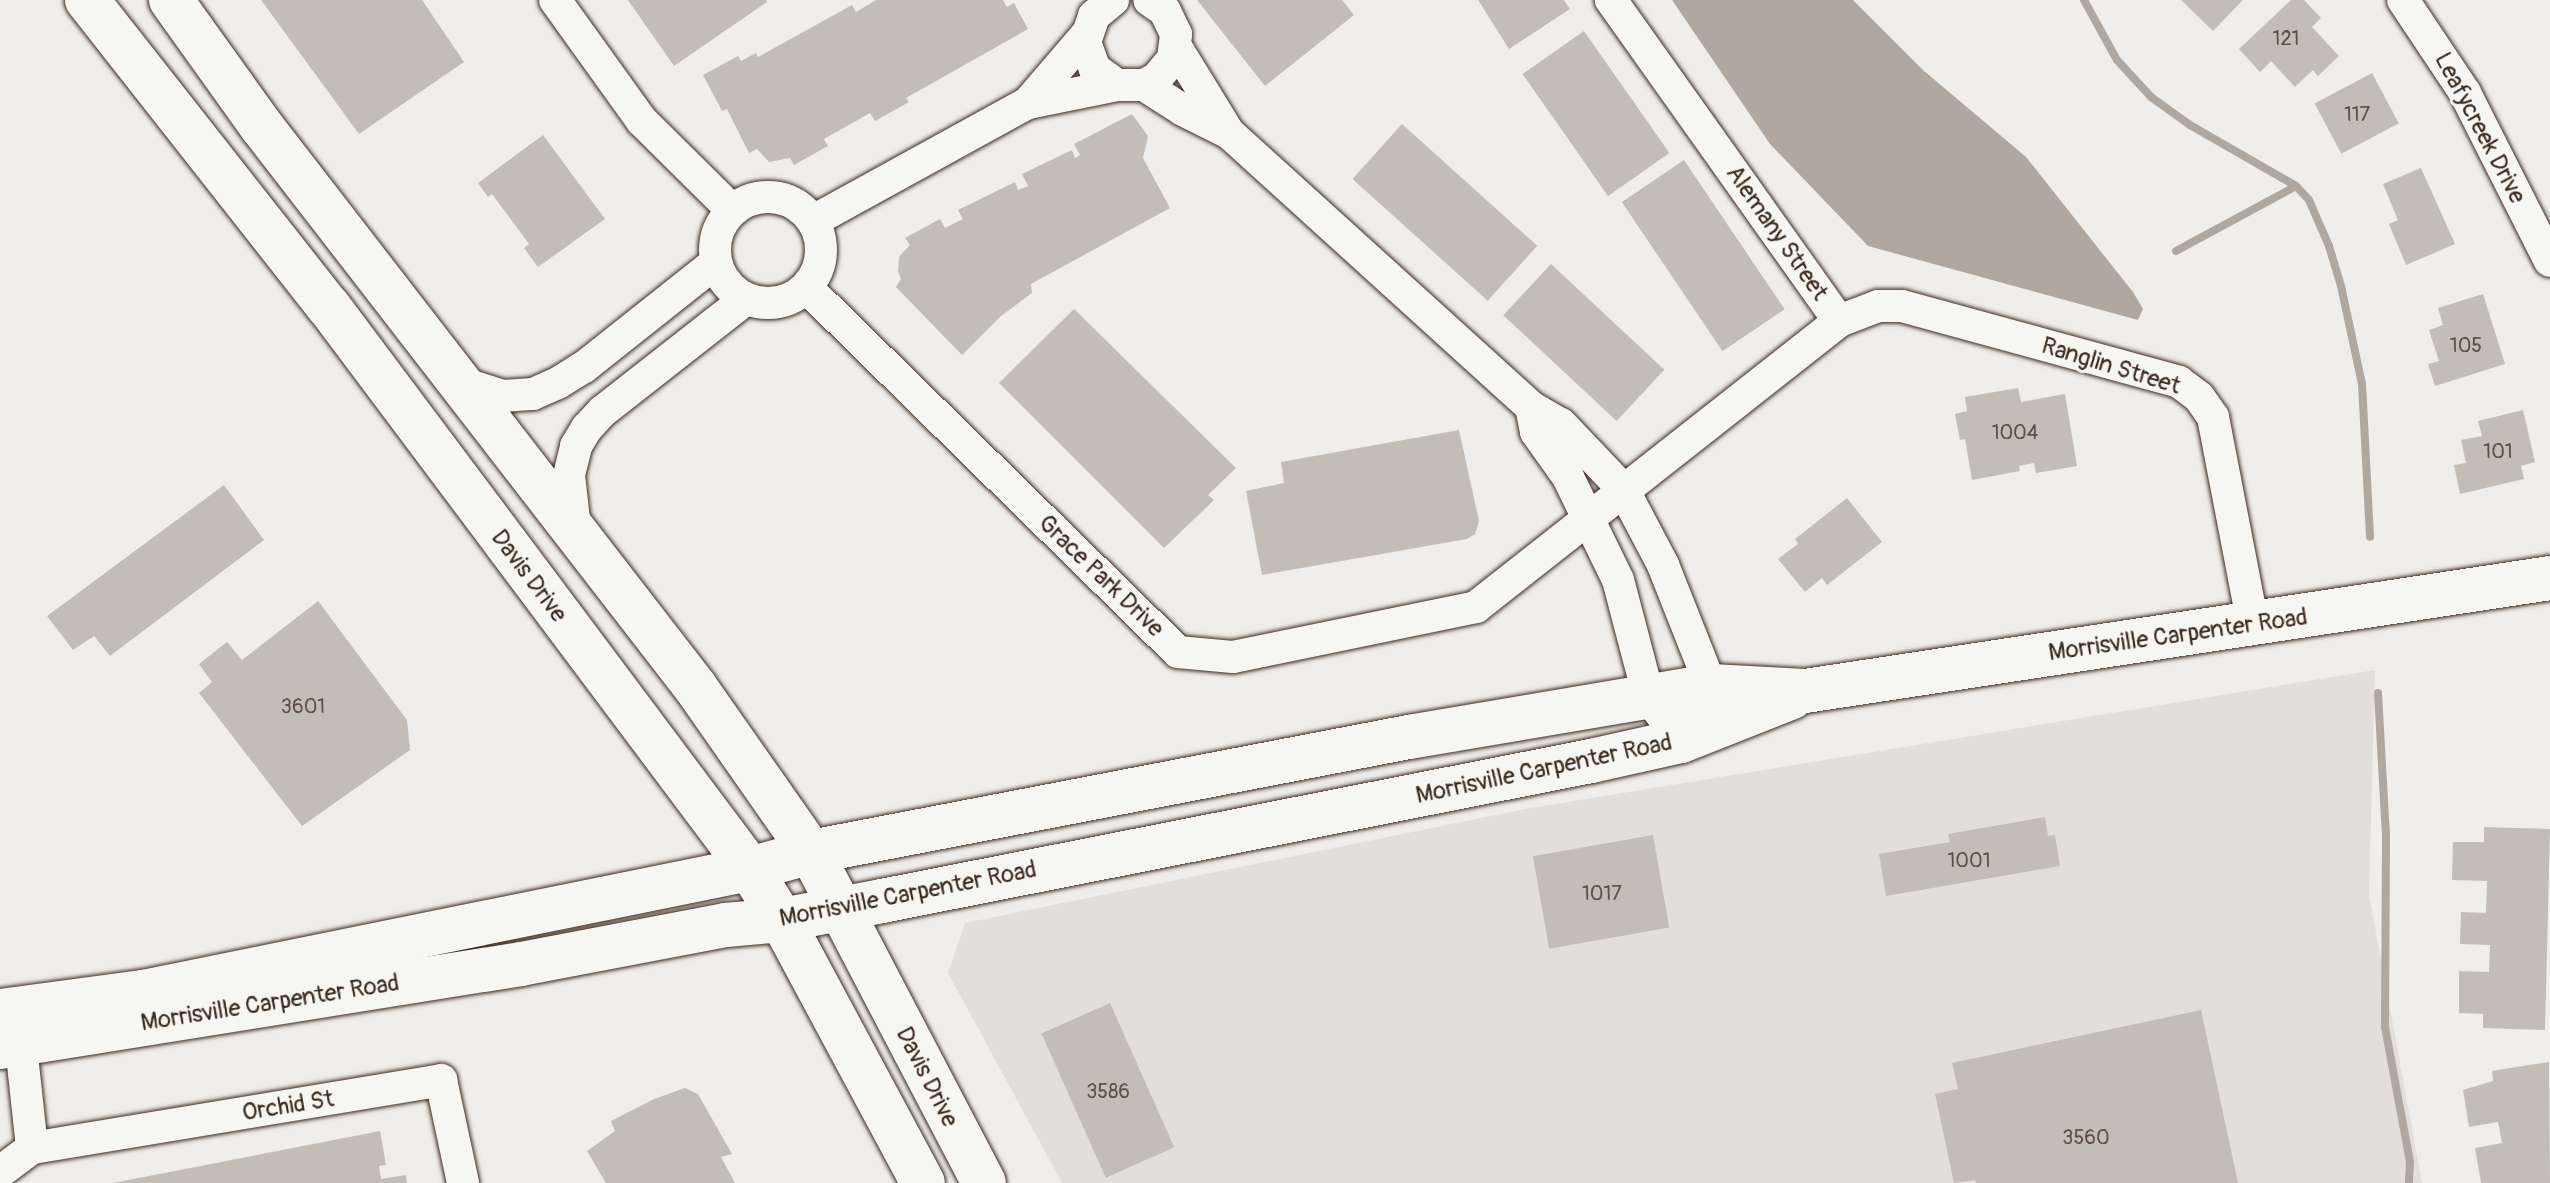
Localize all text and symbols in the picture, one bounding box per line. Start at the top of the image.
house number: 121 [2273,26,2299,50]
street label: Leafycreek Drive [2428,48,2532,208]
house number: 117 [2344,102,2370,126]
street label: Alemany Street [1720,160,1834,306]
street label: Ranglin Street [2038,331,2184,401]
house number: 105 [2450,333,2482,357]
house number: 1004 [1992,420,2038,444]
house number: 101 [2483,439,2513,463]
street label: Grace Park Drive [1032,509,1170,643]
street label: Davis Drive [485,524,573,628]
street label: Morrisville Carpenter Road [2047,603,2309,667]
house number: 3601 [281,694,325,718]
street label: Morrisville Carpenter Road [1413,728,1675,810]
house number: 1001 [1948,848,1990,872]
street label: Morrisville Carpenter Road [777,855,1039,933]
house number: 1017 [1582,881,1622,905]
street label: Morrisville Carpenter Road [139,968,401,1038]
street label: Davis Drive [890,1022,964,1132]
house number: 3586 [1086,1079,1130,1103]
street label: Orchid St [240,1085,336,1127]
house number: 3560 [2062,1125,2110,1149]

